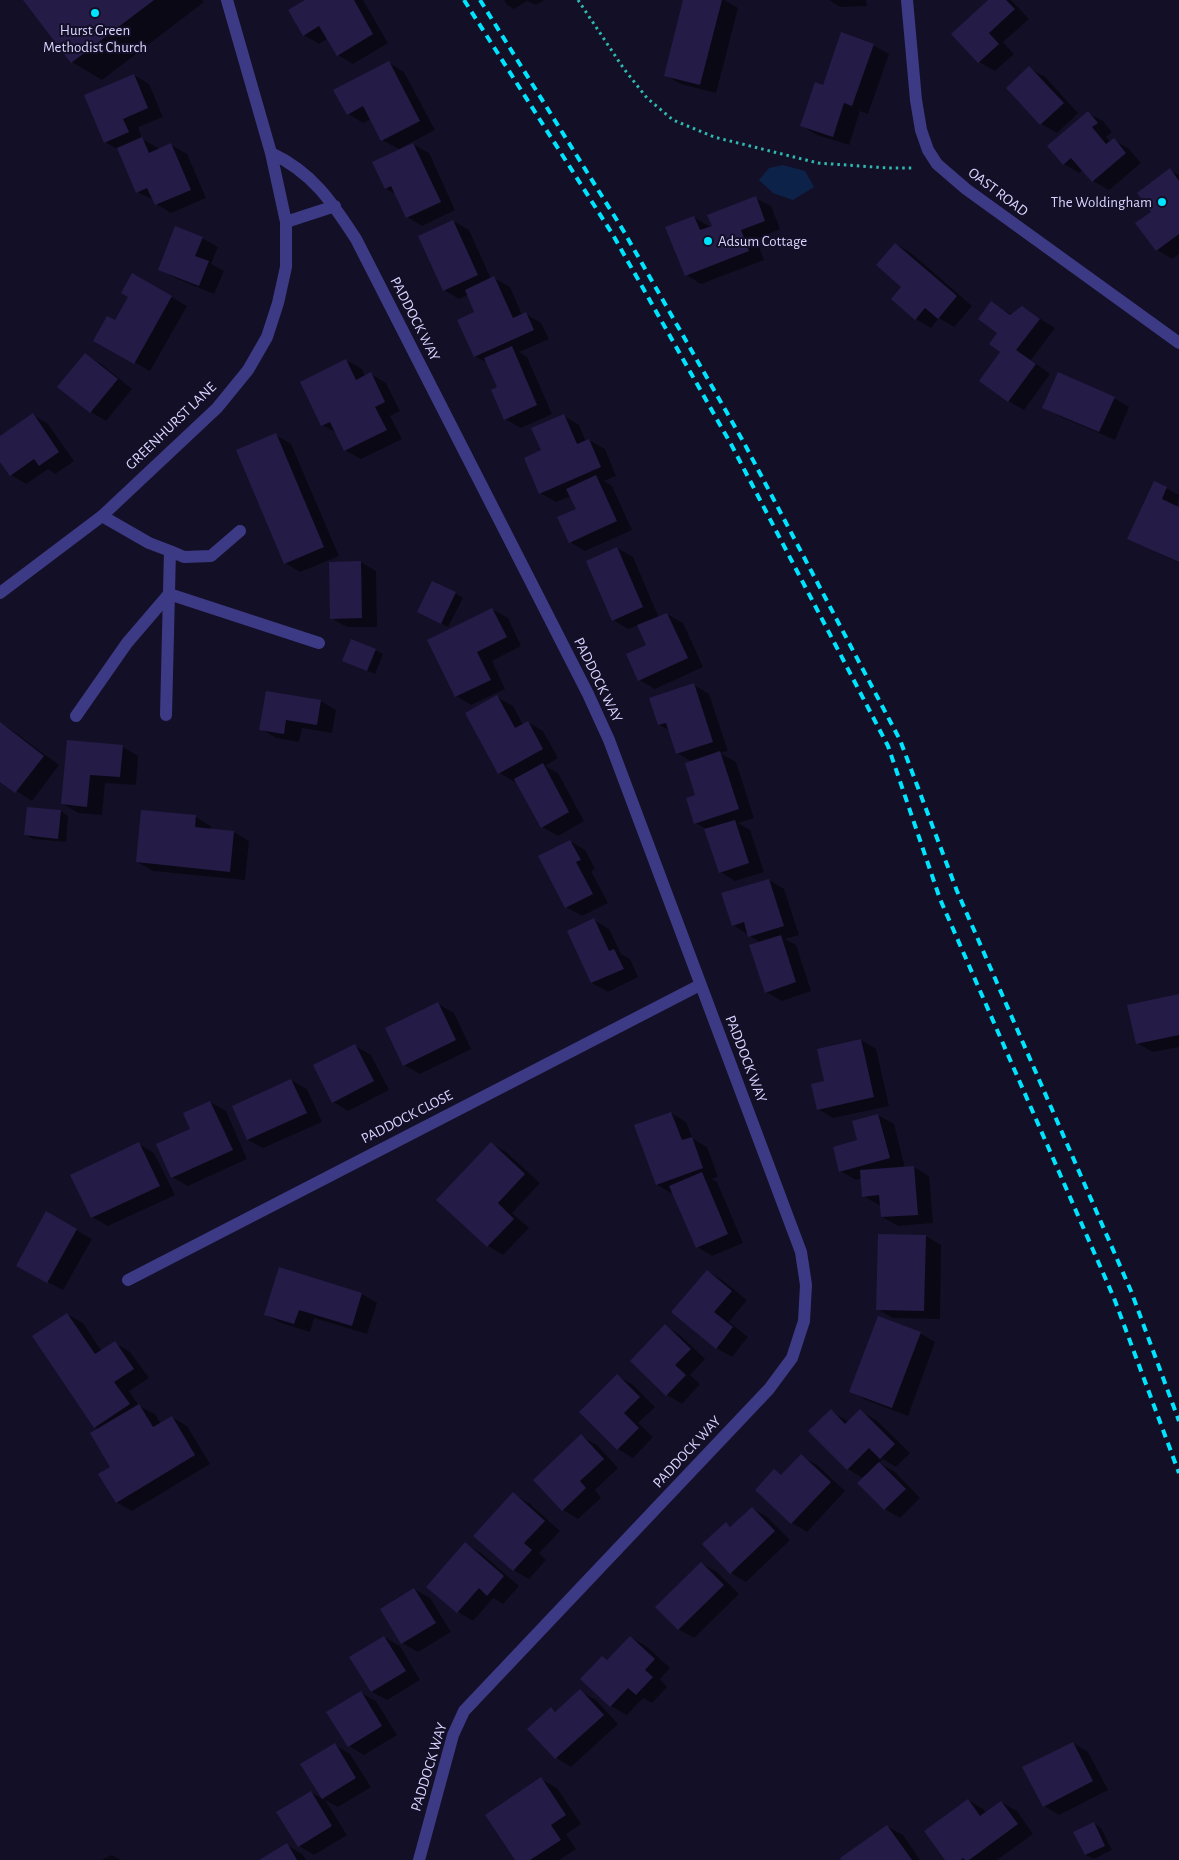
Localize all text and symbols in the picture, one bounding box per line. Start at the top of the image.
marker: Hurst Green Methodist Church [89,7,101,19]
place label: Hurst Green Methodist Church [43,21,147,56]
street label: OAST ROAD [964,164,1032,220]
place label: The Woldingham [1051,193,1152,211]
marker: The Woldingham [1156,196,1168,208]
place label: Adsum Cottage [718,232,807,250]
marker: Adsum Cottage [702,235,714,247]
street label: PADDOCK WAY [386,274,444,364]
street label: GREENHURST LANE [122,378,220,474]
street label: PADDOCK WAY [570,635,626,725]
street label: PADDOCK WAY [721,1013,771,1105]
street label: PADDOCK CLOSE [358,1086,456,1148]
street label: PADDOCK WAY [649,1412,725,1492]
street label: PADDOCK WAY [407,1720,451,1814]

